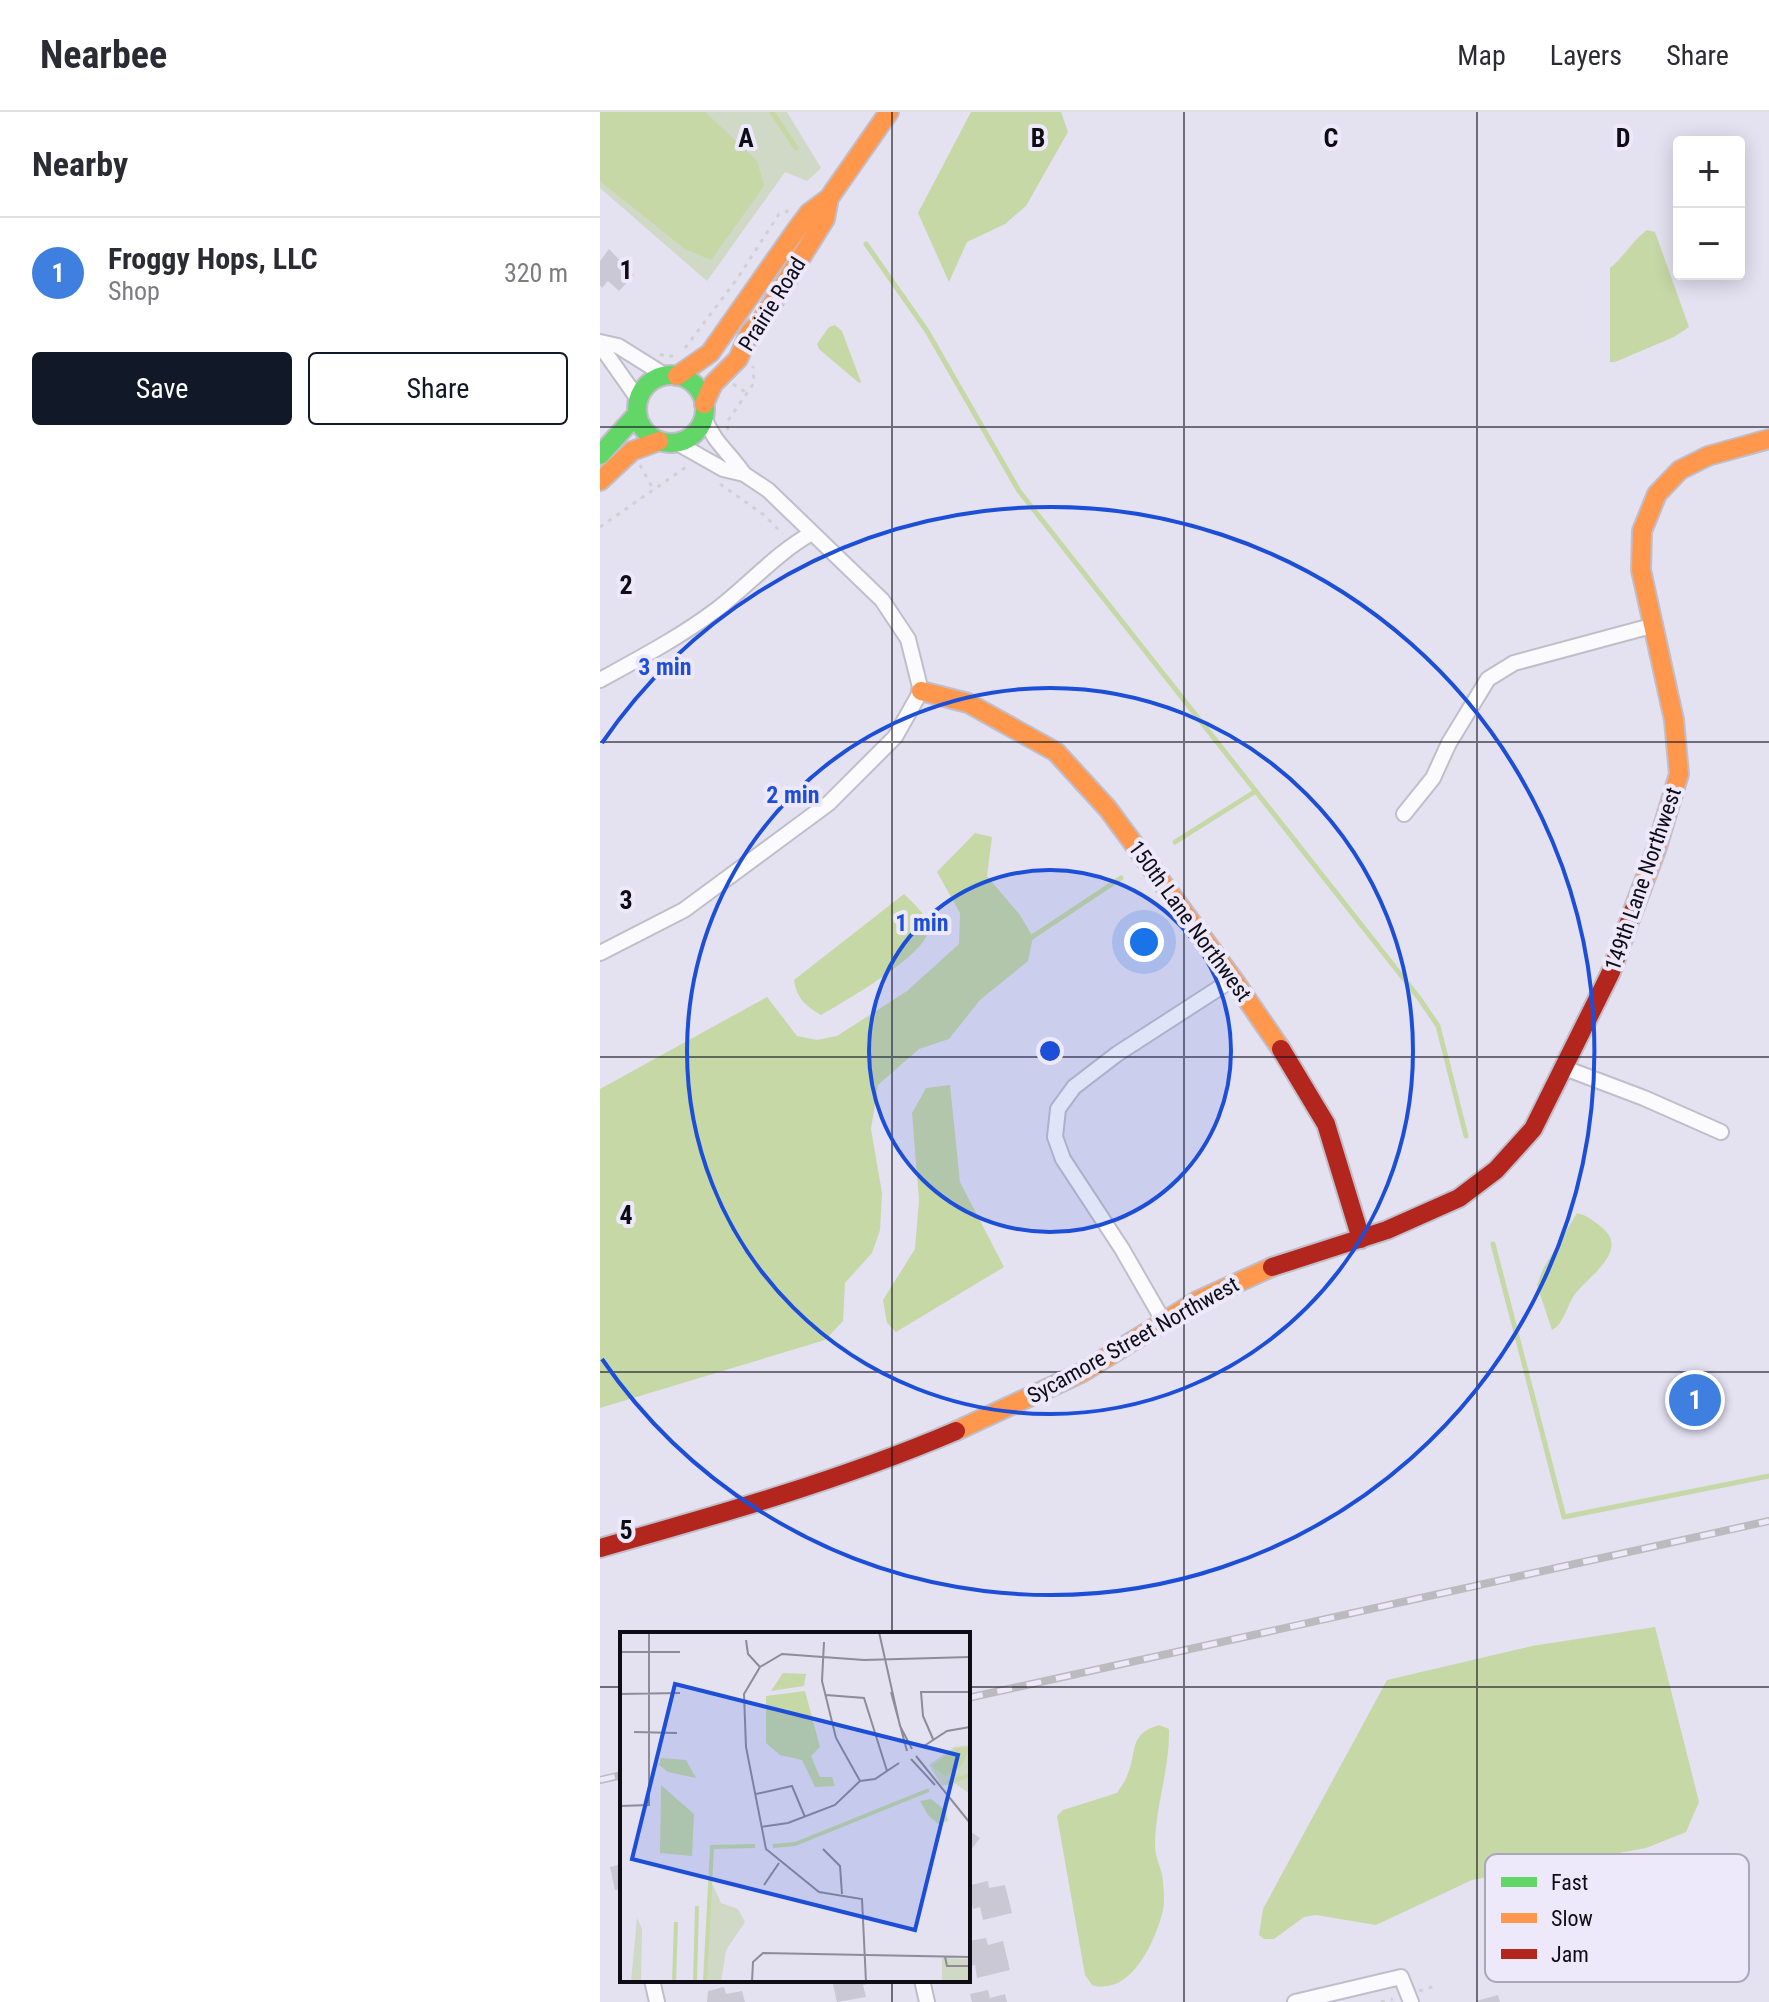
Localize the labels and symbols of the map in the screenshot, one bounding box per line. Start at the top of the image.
text: A [738,123,754,153]
text: B [1031,123,1045,153]
text: C [1324,123,1339,153]
text: D [1616,123,1630,153]
street label: Prairie Road [733,253,811,355]
text: 1 [619,255,633,285]
text: 2 [619,570,633,600]
text: 3 min [638,653,692,681]
text: 2 min [766,781,820,809]
street label: 149th Lane Northwest [1600,784,1686,974]
street label: 150th Lane Northwest [1123,836,1257,1006]
text: 3 [619,885,633,915]
text: 1 min [895,909,949,937]
your location [1124,922,1164,962]
centre of rings [1036,1037,1064,1065]
text: 4 [619,1200,633,1230]
street label: Sycamore Street Northwest [1023,1272,1243,1408]
pin: 1 [1669,1370,1721,1430]
text: 5 [619,1515,633,1545]
inset map [620,1632,970,1982]
legend [1485,1854,1749,1982]
text: Fast [1551,1870,1588,1895]
text: Slow [1551,1906,1593,1931]
text: Jam [1551,1942,1589,1967]

